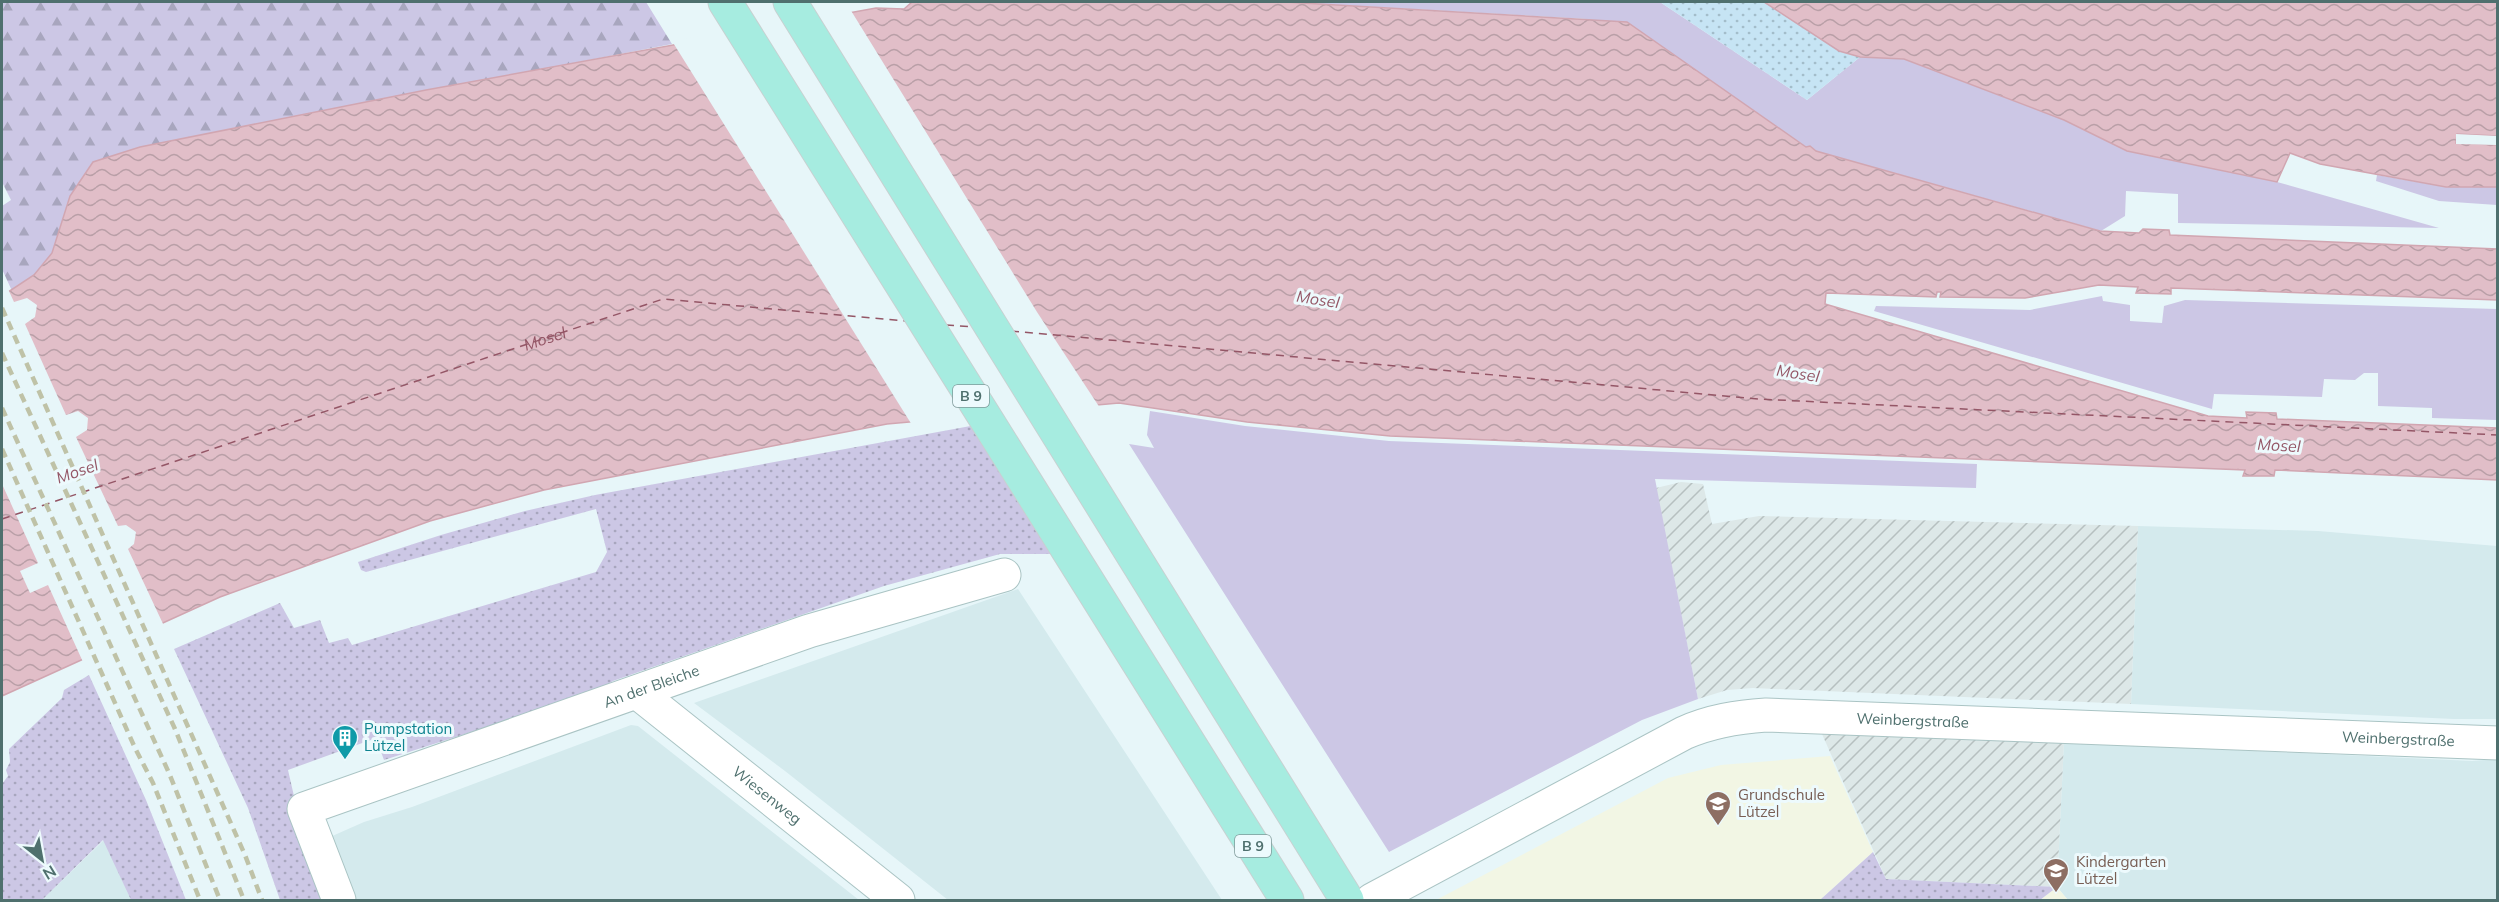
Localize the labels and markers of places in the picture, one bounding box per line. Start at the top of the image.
place label: Pumpstation Lützel [364,719,452,755]
building icon: Pumpstation Lützel [330,723,360,761]
place label: Grundschule Lützel [1738,785,1825,821]
school or university icon: Grundschule Lützel [1703,789,1733,827]
place label: Kindergarten Lützel [2076,852,2166,888]
school or university icon: Kindergarten Lützel [2041,856,2071,894]

